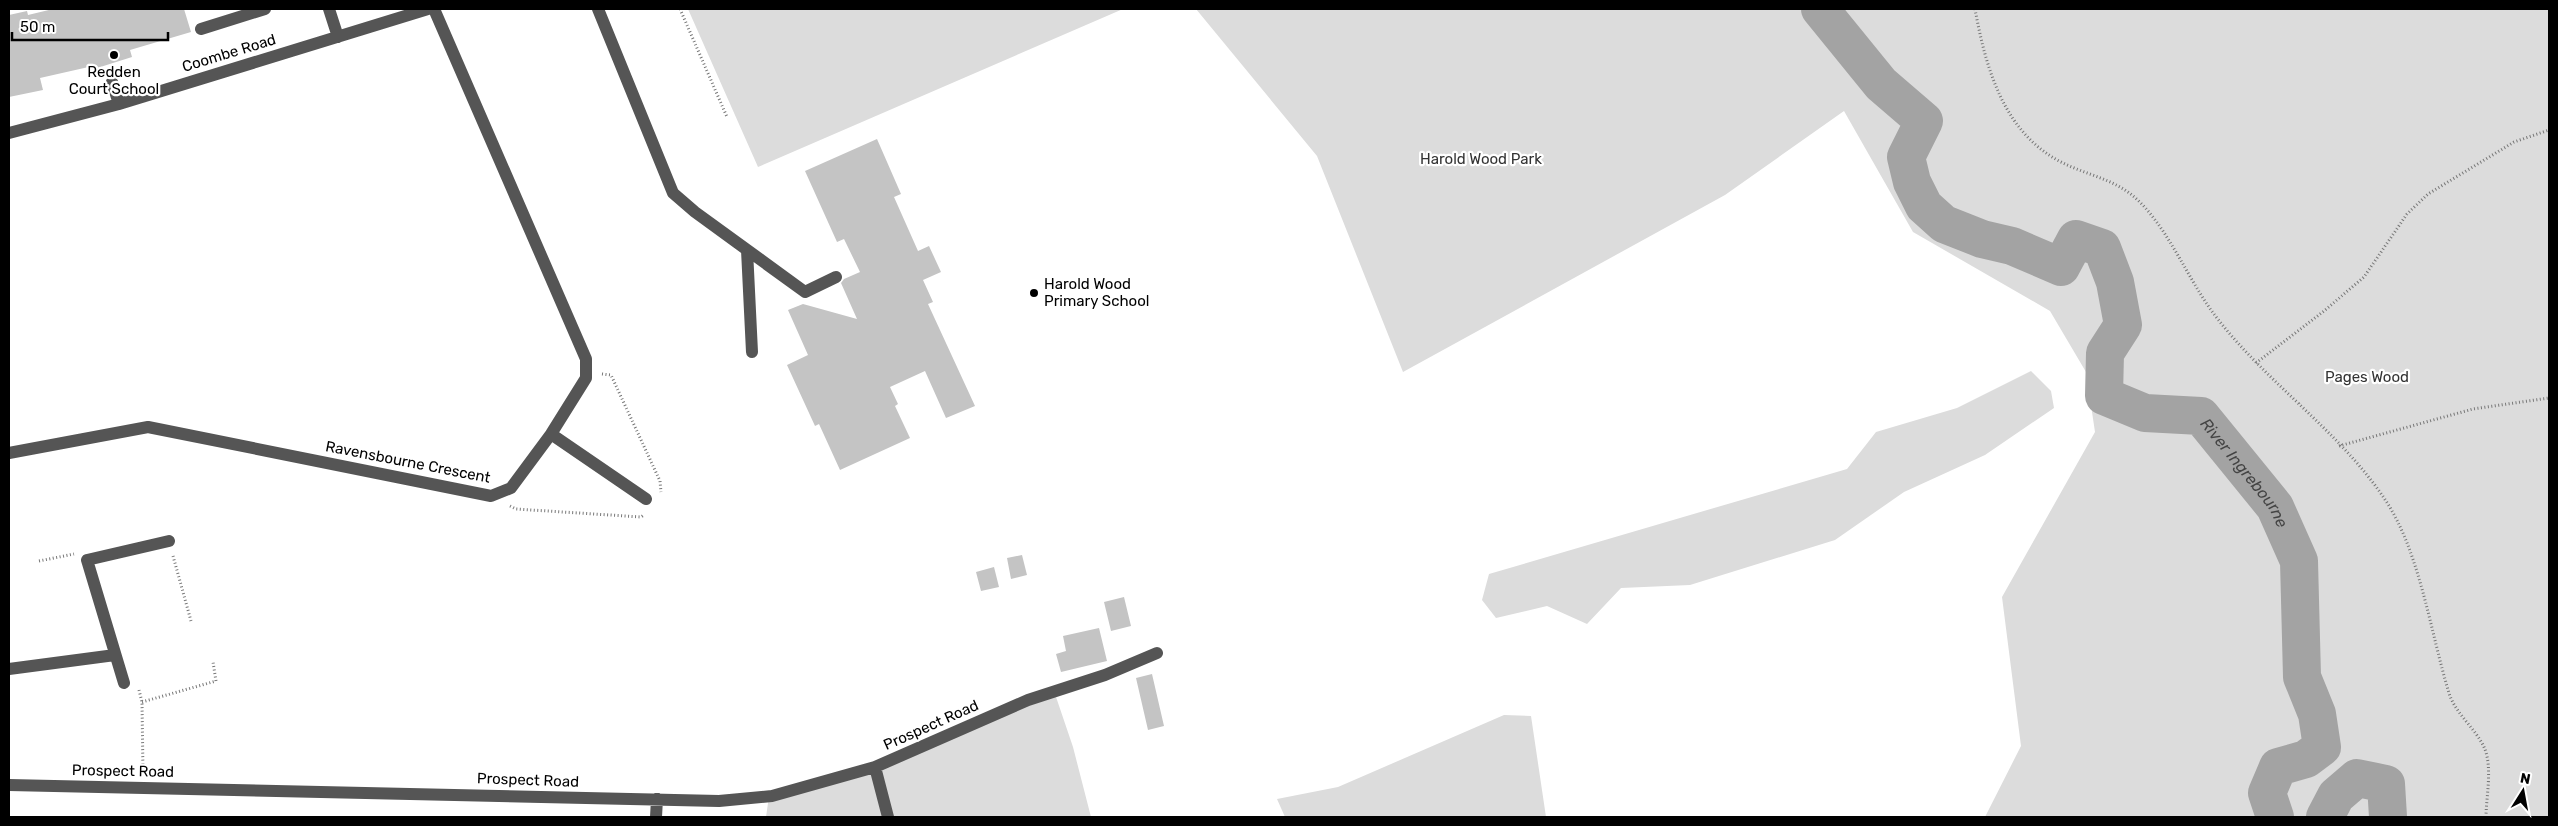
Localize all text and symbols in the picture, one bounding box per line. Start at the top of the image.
scale bar [12,10,169,42]
text: 50 m [20,18,55,36]
street label: Coombe Road [180,30,278,76]
marker: Redden Court School [108,49,120,61]
place label: Redden Court School [69,63,159,98]
park label: Harold Wood Park [1420,150,1542,168]
place label: Harold Wood Primary School [1044,275,1149,310]
marker: Harold Wood Primary School [1028,287,1040,299]
park label: Pages Wood [2325,368,2409,386]
water label: River Ingrebourne [2197,414,2292,530]
street label: Ravensbourne Crescent [324,437,492,487]
street label: Prospect Road [881,696,981,754]
street label: Prospect Road [72,761,174,781]
north arrow [2498,766,2548,816]
street label: Prospect Road [477,769,579,791]
text: N [2519,769,2532,788]

